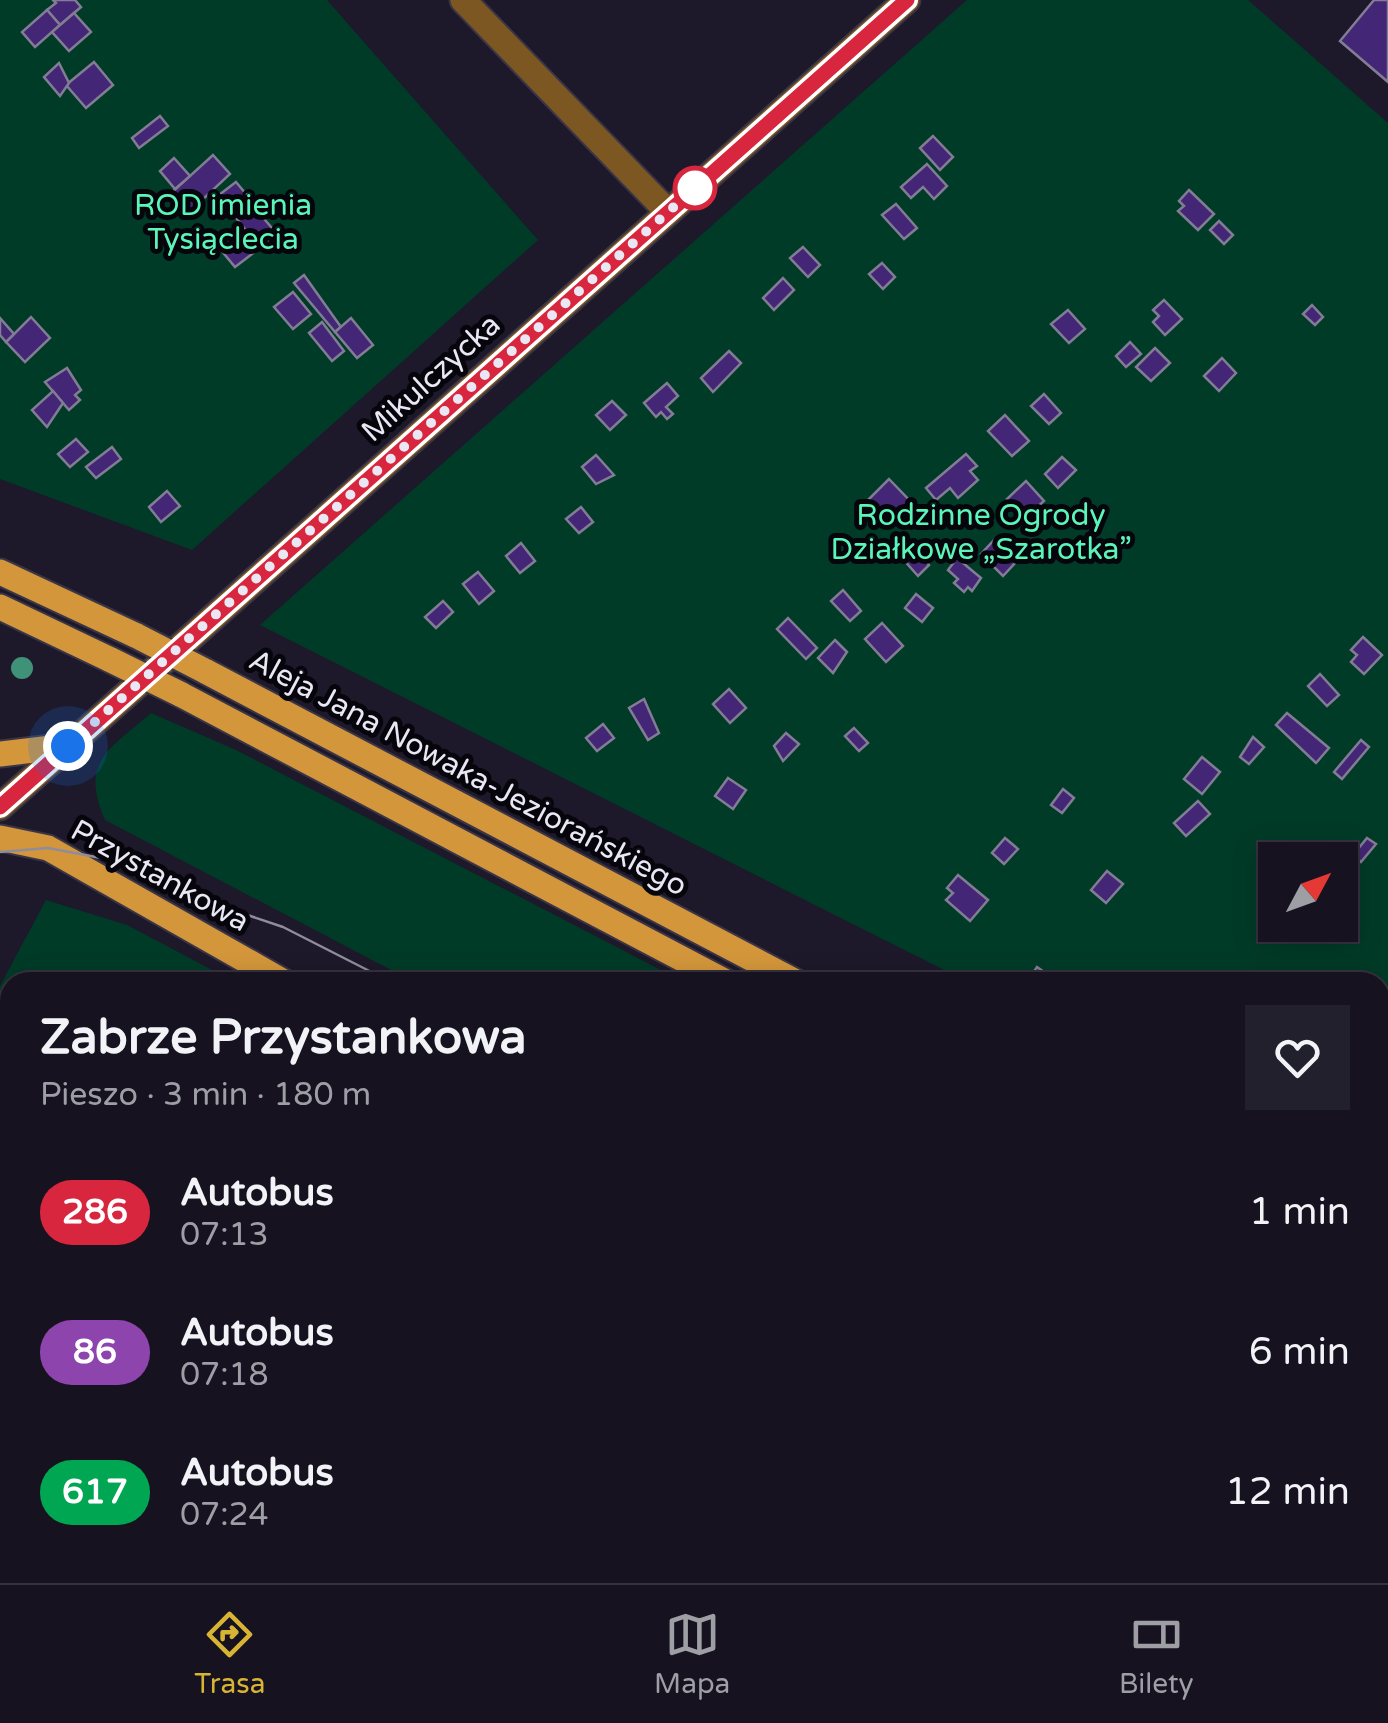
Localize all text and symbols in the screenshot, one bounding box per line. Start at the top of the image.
unlabelled marker [674,167,716,209]
park label: ROD imienia Tysiąclecia [134,187,312,258]
street label: Mikulczycka [354,306,508,450]
park label: Rodzinne Ogrody Działkowe „Szarotka” [830,497,1132,568]
street label: Aleja Jana Nowaka-Jeziorańskiego [243,642,693,904]
your location [43,721,93,771]
street label: Przystankowa [64,812,256,940]
north arrow [1258,842,1358,942]
map controls [1258,842,1358,942]
button: heart [1245,1005,1350,1110]
text: Zabrze Przystankowa [40,1009,526,1067]
text: Pieszo · 3 min · 180 m [40,1076,371,1114]
text: Autobus [180,1170,334,1216]
text: 1 min [1249,1189,1350,1235]
text: 286 [62,1191,128,1233]
text: 07:13 [180,1216,269,1254]
text: Autobus [180,1310,334,1356]
text: 6 min [1249,1329,1350,1375]
text: 86 [73,1331,117,1373]
text: 07:18 [180,1356,269,1394]
text: Autobus [180,1450,334,1496]
text: 12 min [1225,1469,1350,1515]
text: 617 [62,1471,128,1513]
text: 07:24 [180,1496,269,1534]
tab: Trasa [194,1607,265,1701]
tab: Mapa [654,1607,730,1701]
tab: Bilety [1119,1607,1194,1701]

